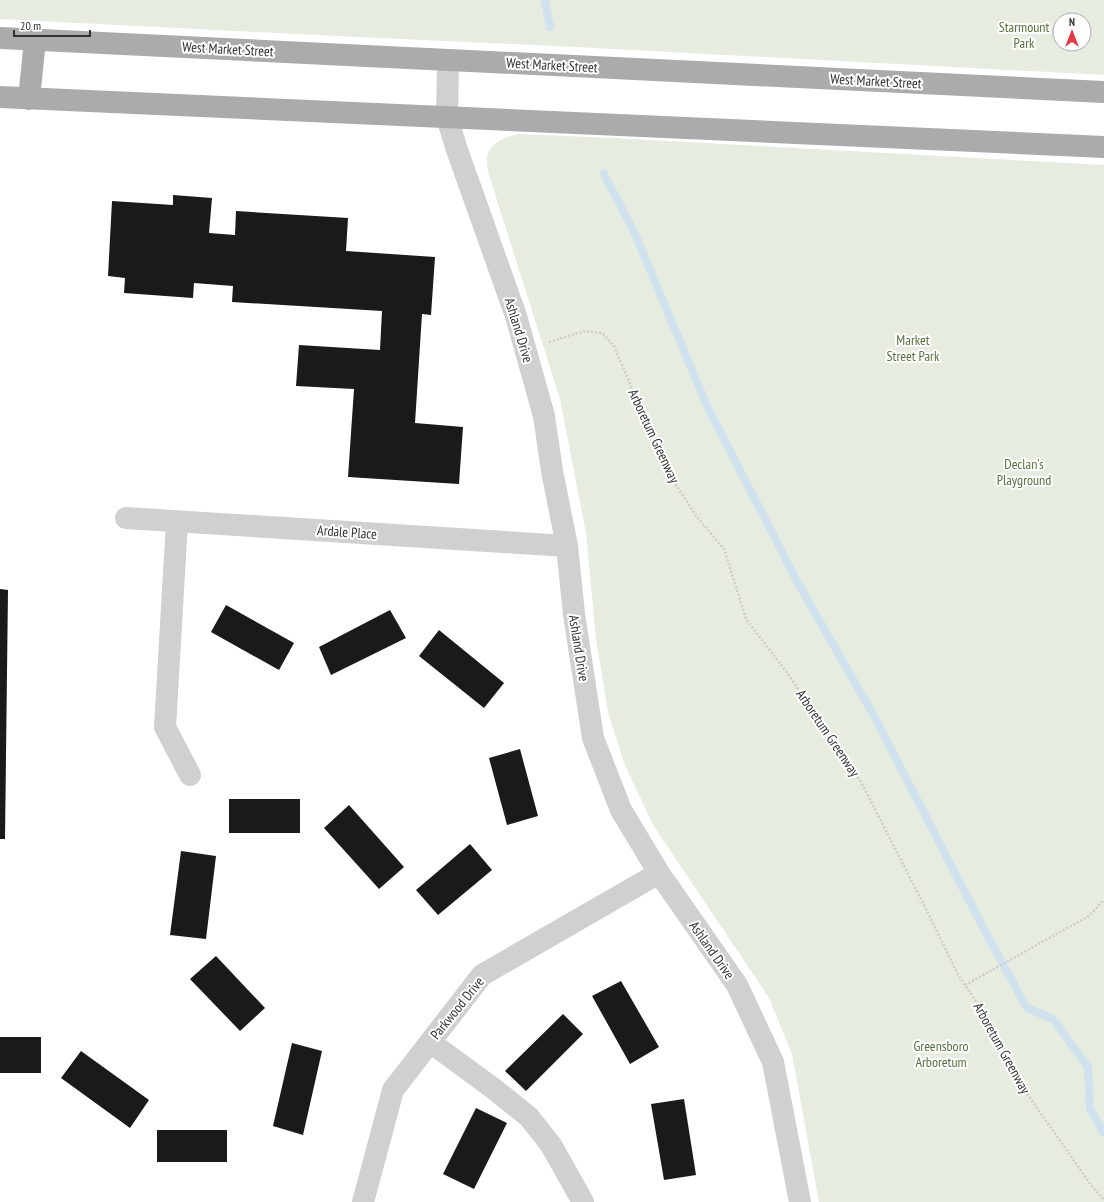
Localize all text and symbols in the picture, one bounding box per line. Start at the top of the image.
scale bar [14,12,90,38]
north arrow [1052,12,1092,52]
text: N [1069,15,1075,29]
text: 20 m [20,18,41,33]
park label: Starmount Park [999,18,1049,52]
street label: West Market Street [182,38,274,60]
street label: West Market Street [506,54,598,76]
street label: West Market Street [830,70,922,92]
street label: Ashland Drive [501,295,537,365]
park label: Market Street Park [887,331,940,365]
street label: Arboretum Greenway [624,386,684,487]
park label: Declan’s Playground [997,455,1051,489]
street label: Ardale Place [317,521,378,543]
street label: Ashland Drive [565,614,593,683]
street label: Arboretum Greenway [792,686,864,781]
street label: Ashland Drive [685,917,739,983]
street label: Parkwood Drive [426,973,488,1043]
street label: Arboretum Greenway [969,999,1035,1097]
park label: Greensboro Arboretum [913,1037,969,1071]

